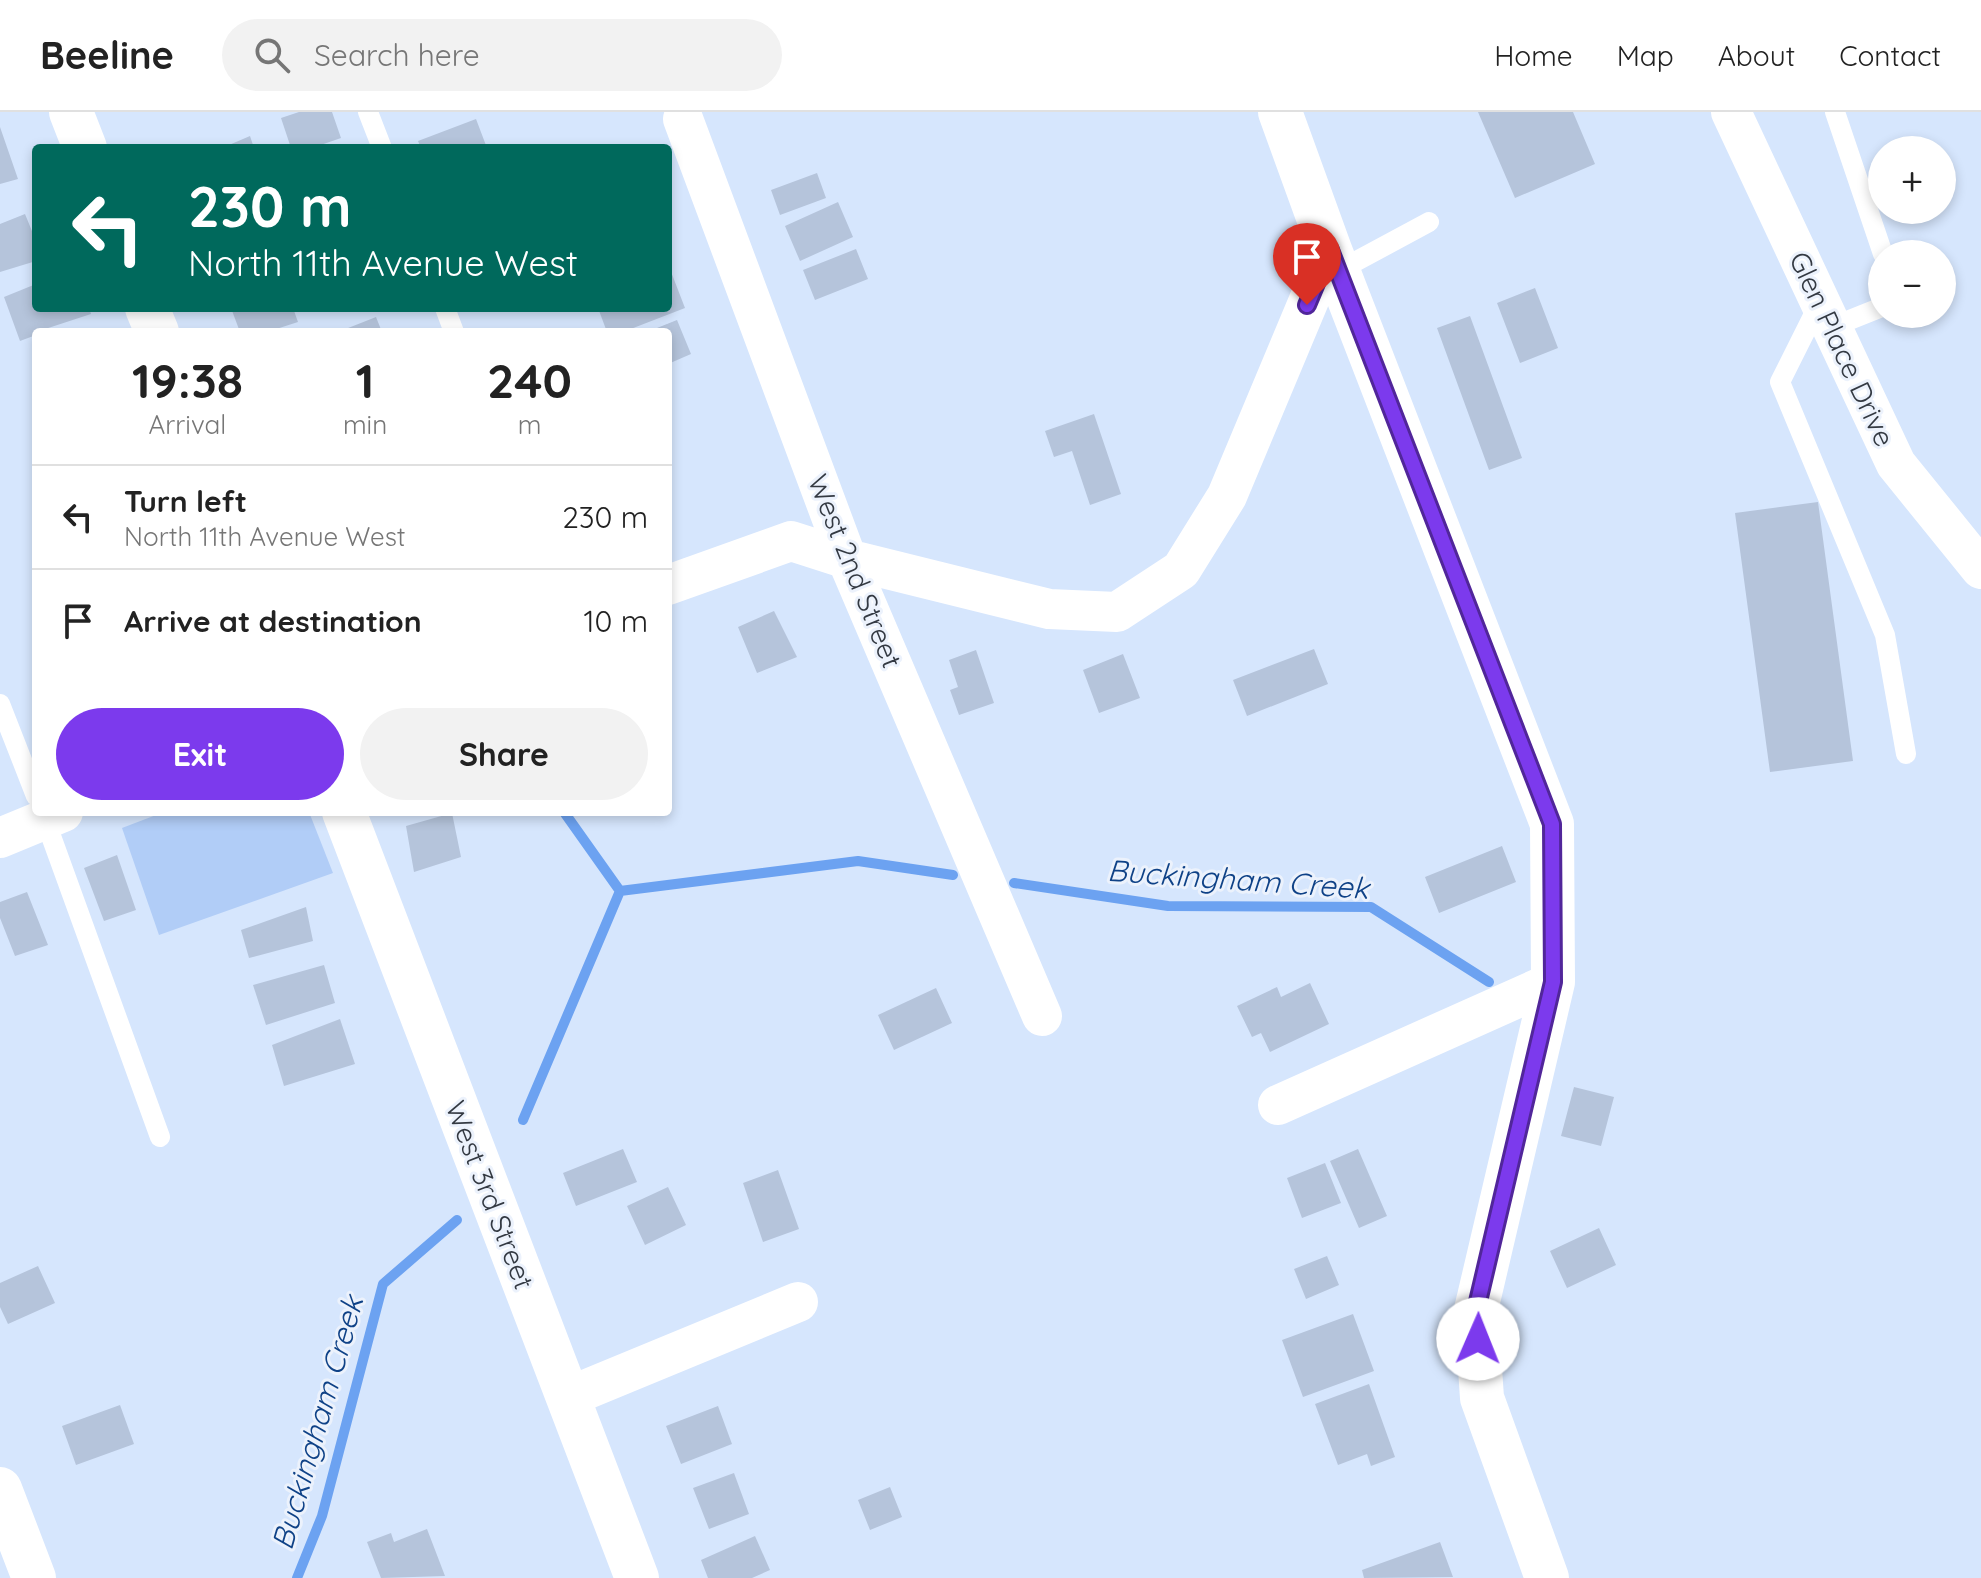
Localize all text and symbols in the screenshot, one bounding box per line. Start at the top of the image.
search box [222,19,782,91]
text: Beeline [40,31,174,79]
icon: search [250,33,294,77]
text: Search here [314,36,480,74]
text: Home [1494,38,1573,73]
text: Map [1617,38,1674,73]
text: About [1718,38,1795,73]
text: Contact [1839,38,1941,73]
map controls [1868,136,1956,328]
button: + [1868,136,1956,224]
text: 230 m [188,171,352,241]
icon: left [56,176,160,280]
pin [1273,223,1341,305]
icon: arrive [1285,235,1329,279]
text: North 11th Avenue West [188,240,578,285]
button: − [1868,240,1956,328]
street label: Glen Place Drive [1782,246,1903,452]
text: 19:38 [132,350,243,410]
text: 1 [356,350,374,410]
text: 240 [487,350,572,410]
text: Arrival [149,408,226,441]
text: min [343,408,387,441]
text: m [518,408,541,441]
street label: West 2nd Street [801,469,910,673]
text: Turn left [124,482,247,520]
icon: left [56,495,100,539]
text: 230 m [562,498,648,536]
text: North 11th Avenue West [124,520,406,553]
icon: arrive [56,599,100,643]
text: Arrive at destination [124,602,422,640]
text: 10 m [584,602,648,640]
button: Exit [56,708,344,800]
button: Share [360,708,648,800]
water label: Buckingham Creek [1106,851,1373,907]
street label: West 3rd Street [439,1096,542,1294]
water label: Buckingham Creek [263,1289,372,1554]
position arrow [1436,1297,1520,1381]

